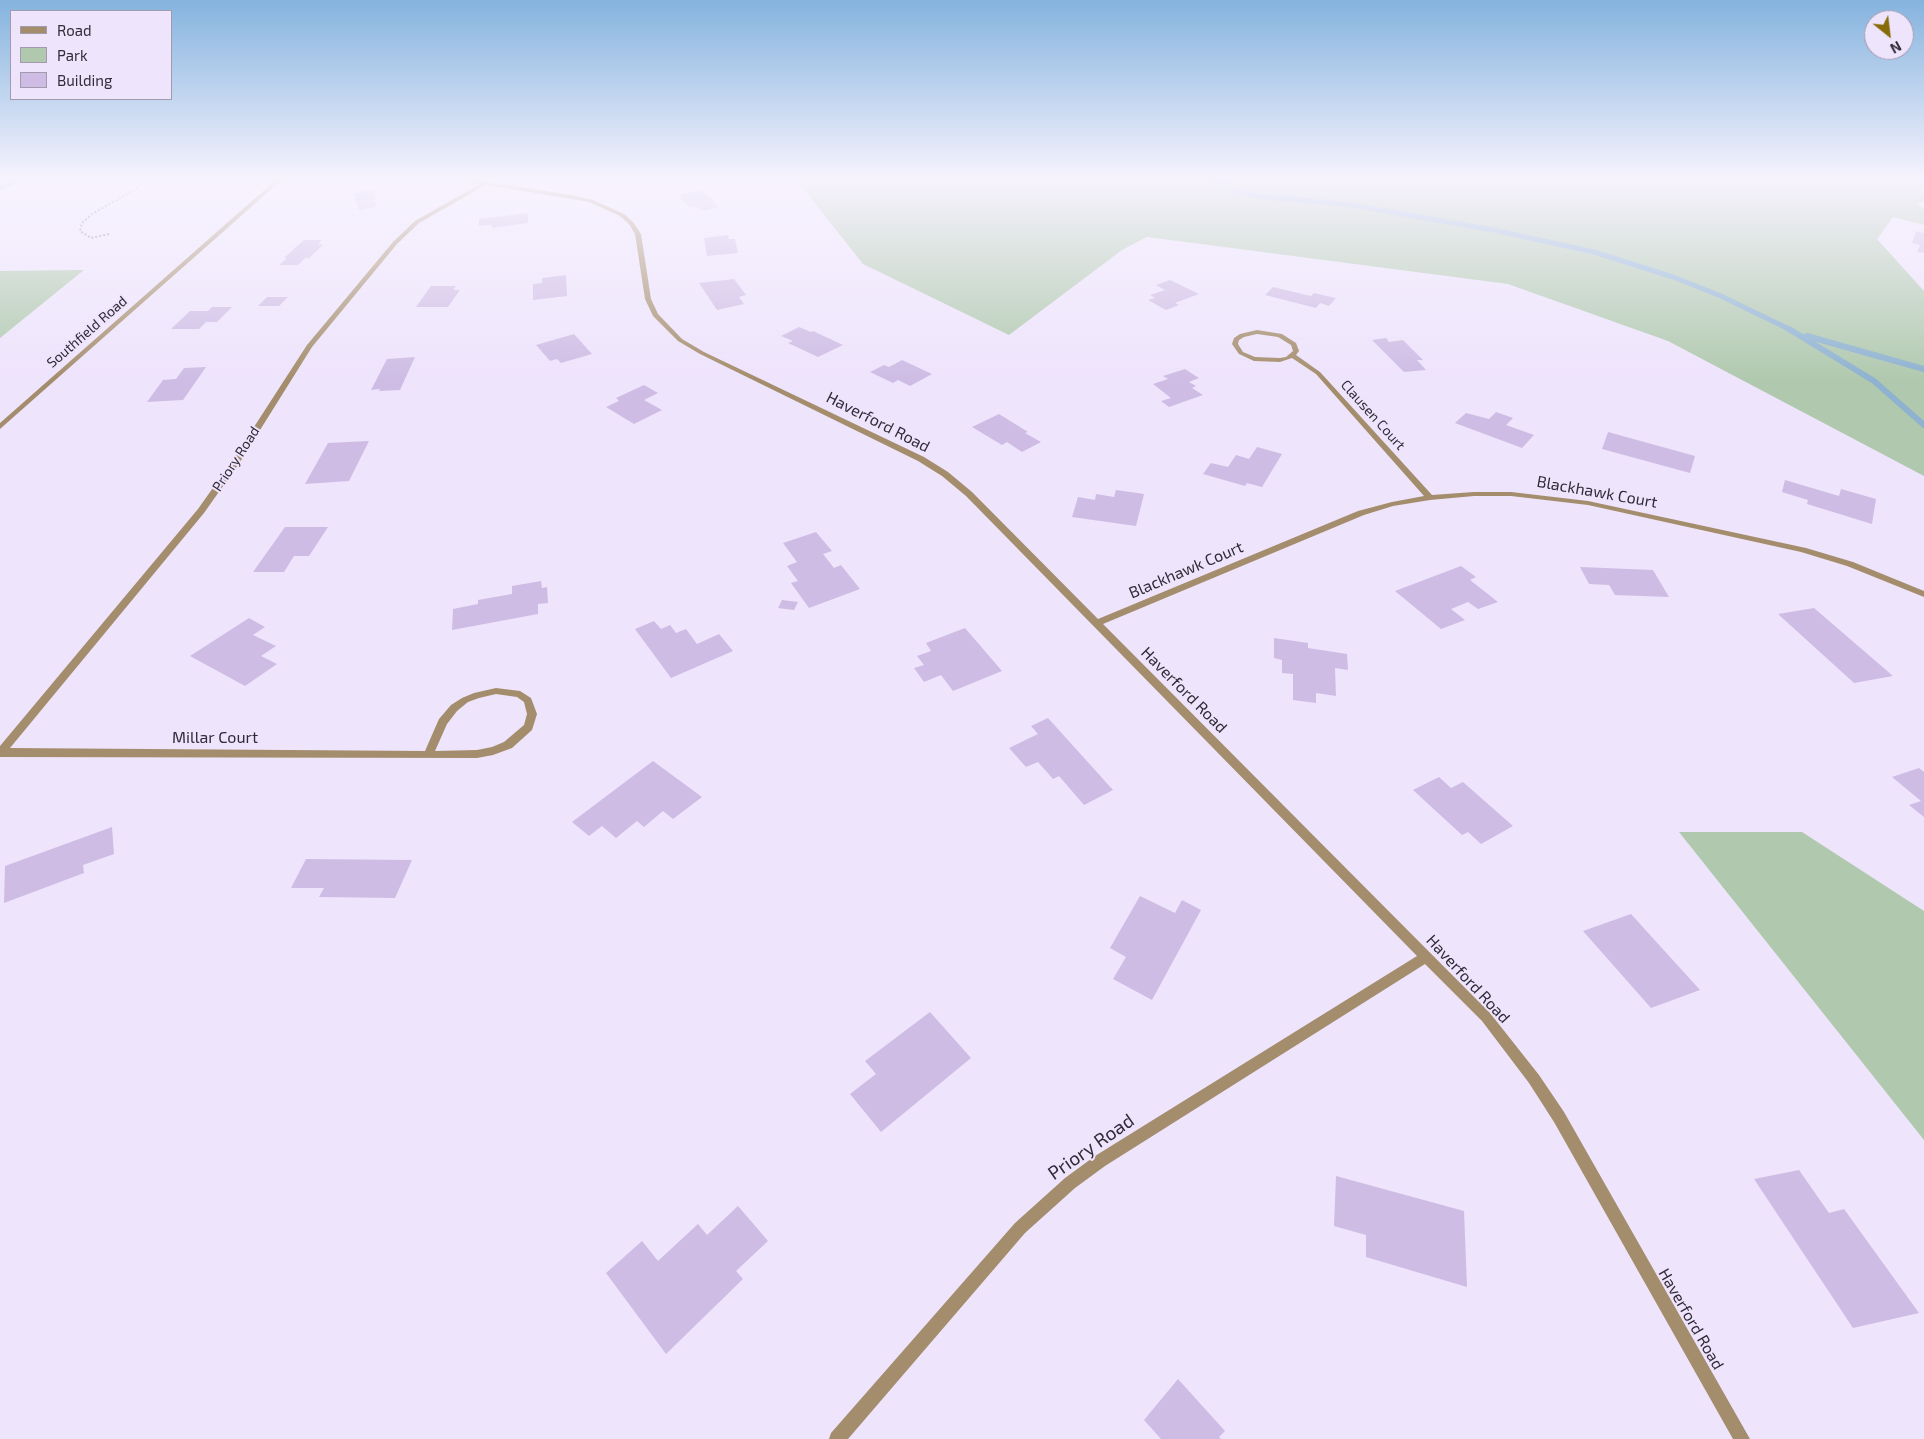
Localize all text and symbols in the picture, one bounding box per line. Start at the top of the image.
legend [10,10,172,100]
north arrow [1864,10,1914,60]
text: Road [57,21,92,39]
text: N [1887,38,1905,58]
text: Park [57,46,88,64]
text: Building [57,71,112,89]
street label: Southfield Road [43,293,131,371]
street label: Clausen Court [1337,376,1409,454]
street label: Haverford Road [823,388,933,456]
street label: Priory Road [209,424,263,494]
street label: Blackhawk Court [1535,472,1659,512]
street label: Blackhawk Court [1126,537,1246,603]
street label: Haverford Road [1137,643,1231,737]
street label: Millar Court [172,728,258,748]
street label: Haverford Road [1422,931,1514,1027]
street label: Priory Road [1044,1109,1138,1185]
street label: Haverford Road [1654,1265,1728,1373]

